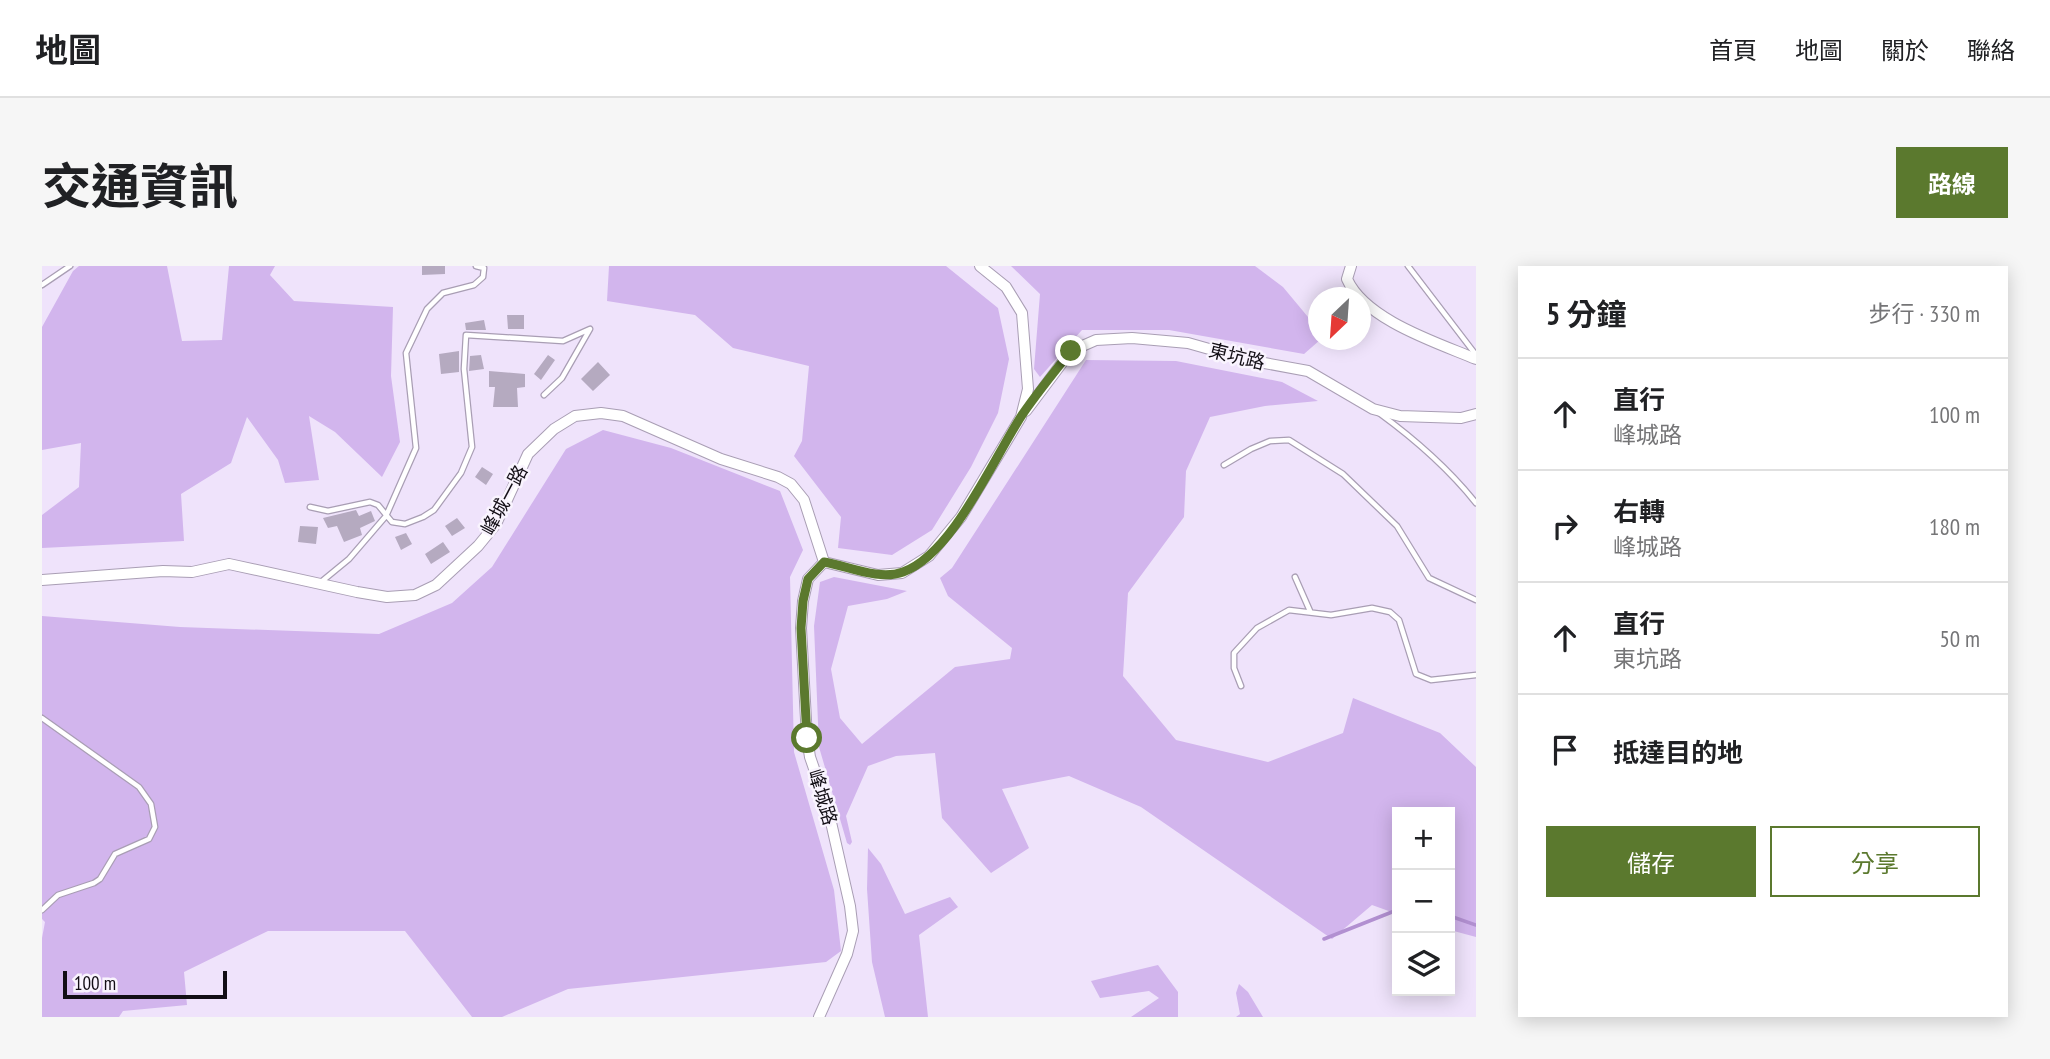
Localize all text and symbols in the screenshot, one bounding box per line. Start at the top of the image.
text: 地圖 [35,28,101,71]
text: 首頁 [1709,35,1757,66]
text: 地圖 [1795,35,1843,66]
text: 關於 [1881,35,1929,66]
text: 聯絡 [1967,35,2015,66]
button: 路線 [1896,147,2008,218]
text: 交通資訊 [42,154,238,218]
north arrow [1308,287,1371,350]
text: 5 分鐘 [1546,294,1627,333]
text: 步行 · 330 m [1868,299,1980,328]
route end [1055,335,1086,366]
street label: 東坑路 [1206,337,1268,375]
text: 直行 [1613,383,1665,416]
icon: ahead [1546,395,1584,433]
text: 100 m [1929,400,1980,429]
text: 峰城路 [1613,420,1682,449]
street label: 峰城一路 [476,461,532,539]
text: 右轉 [1613,495,1665,528]
icon: right [1546,507,1584,545]
text: 180 m [1929,512,1980,541]
text: 峰城路 [1613,532,1682,561]
text: 直行 [1613,607,1665,640]
icon: ahead [1546,619,1584,657]
text: 50 m [1939,624,1980,653]
text: 東坑路 [1613,644,1682,673]
route start [791,722,822,753]
icon: arrive [1546,731,1584,769]
text: 抵達目的地 [1613,736,1743,769]
street label: 峰城路 [803,766,843,828]
map controls [1392,807,1455,996]
button: + [1392,807,1455,870]
button: 儲存 [1546,826,1756,897]
button: 分享 [1770,826,1980,897]
button: − [1392,870,1455,933]
button: layers [1392,933,1455,996]
scale bar [63,968,228,1000]
text: 100 m [74,971,116,995]

